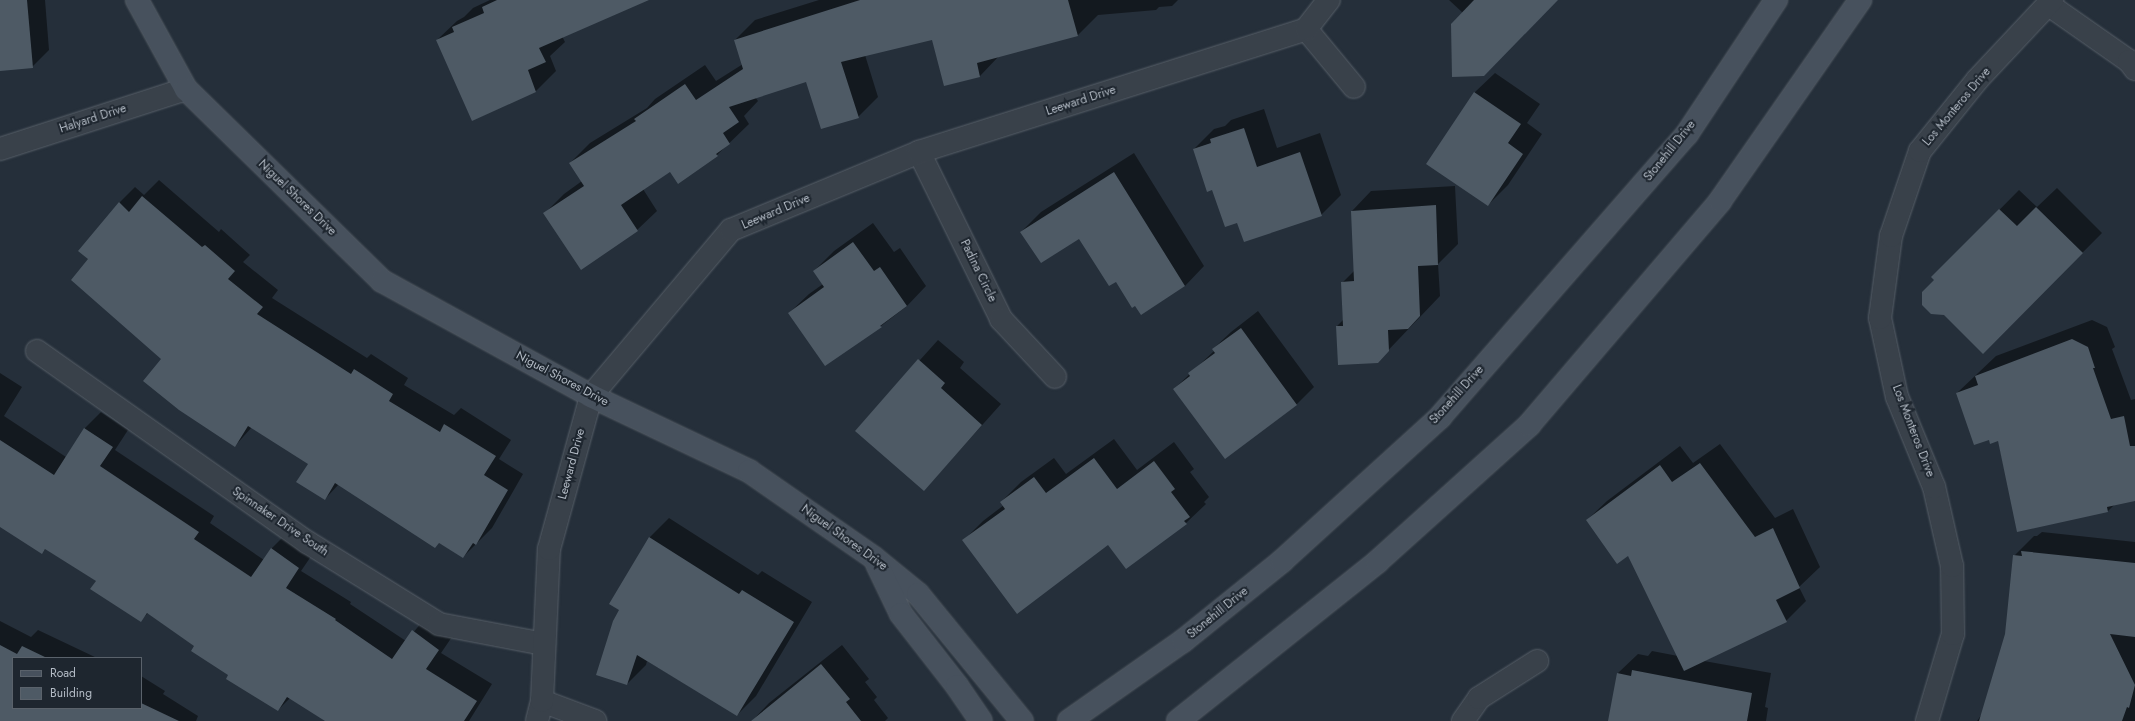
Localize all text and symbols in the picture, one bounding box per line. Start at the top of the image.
street label: Los Monteros Drive [1920,65,1994,149]
street label: Leeward Drive [1044,83,1118,119]
street label: Halyard Drive [58,101,128,137]
street label: Stonehill Drive [1641,118,1699,184]
street label: Niguel Shores Drive [255,157,339,239]
street label: Leeward Drive [740,191,812,233]
street label: Padina Circle [957,237,999,305]
street label: Niguel Shores Drive [513,349,611,409]
street label: Stonehill Drive [1427,363,1487,427]
street label: Los Monteros Drive [1889,383,1937,479]
street label: Leeward Drive [556,427,588,501]
street label: Spinnaker Drive South [229,484,331,560]
street label: Niguel Shores Drive [798,502,890,574]
street label: Stonehill Drive [1185,584,1251,642]
legend [12,657,142,709]
text: Road [50,664,76,682]
text: Building [50,684,92,702]

